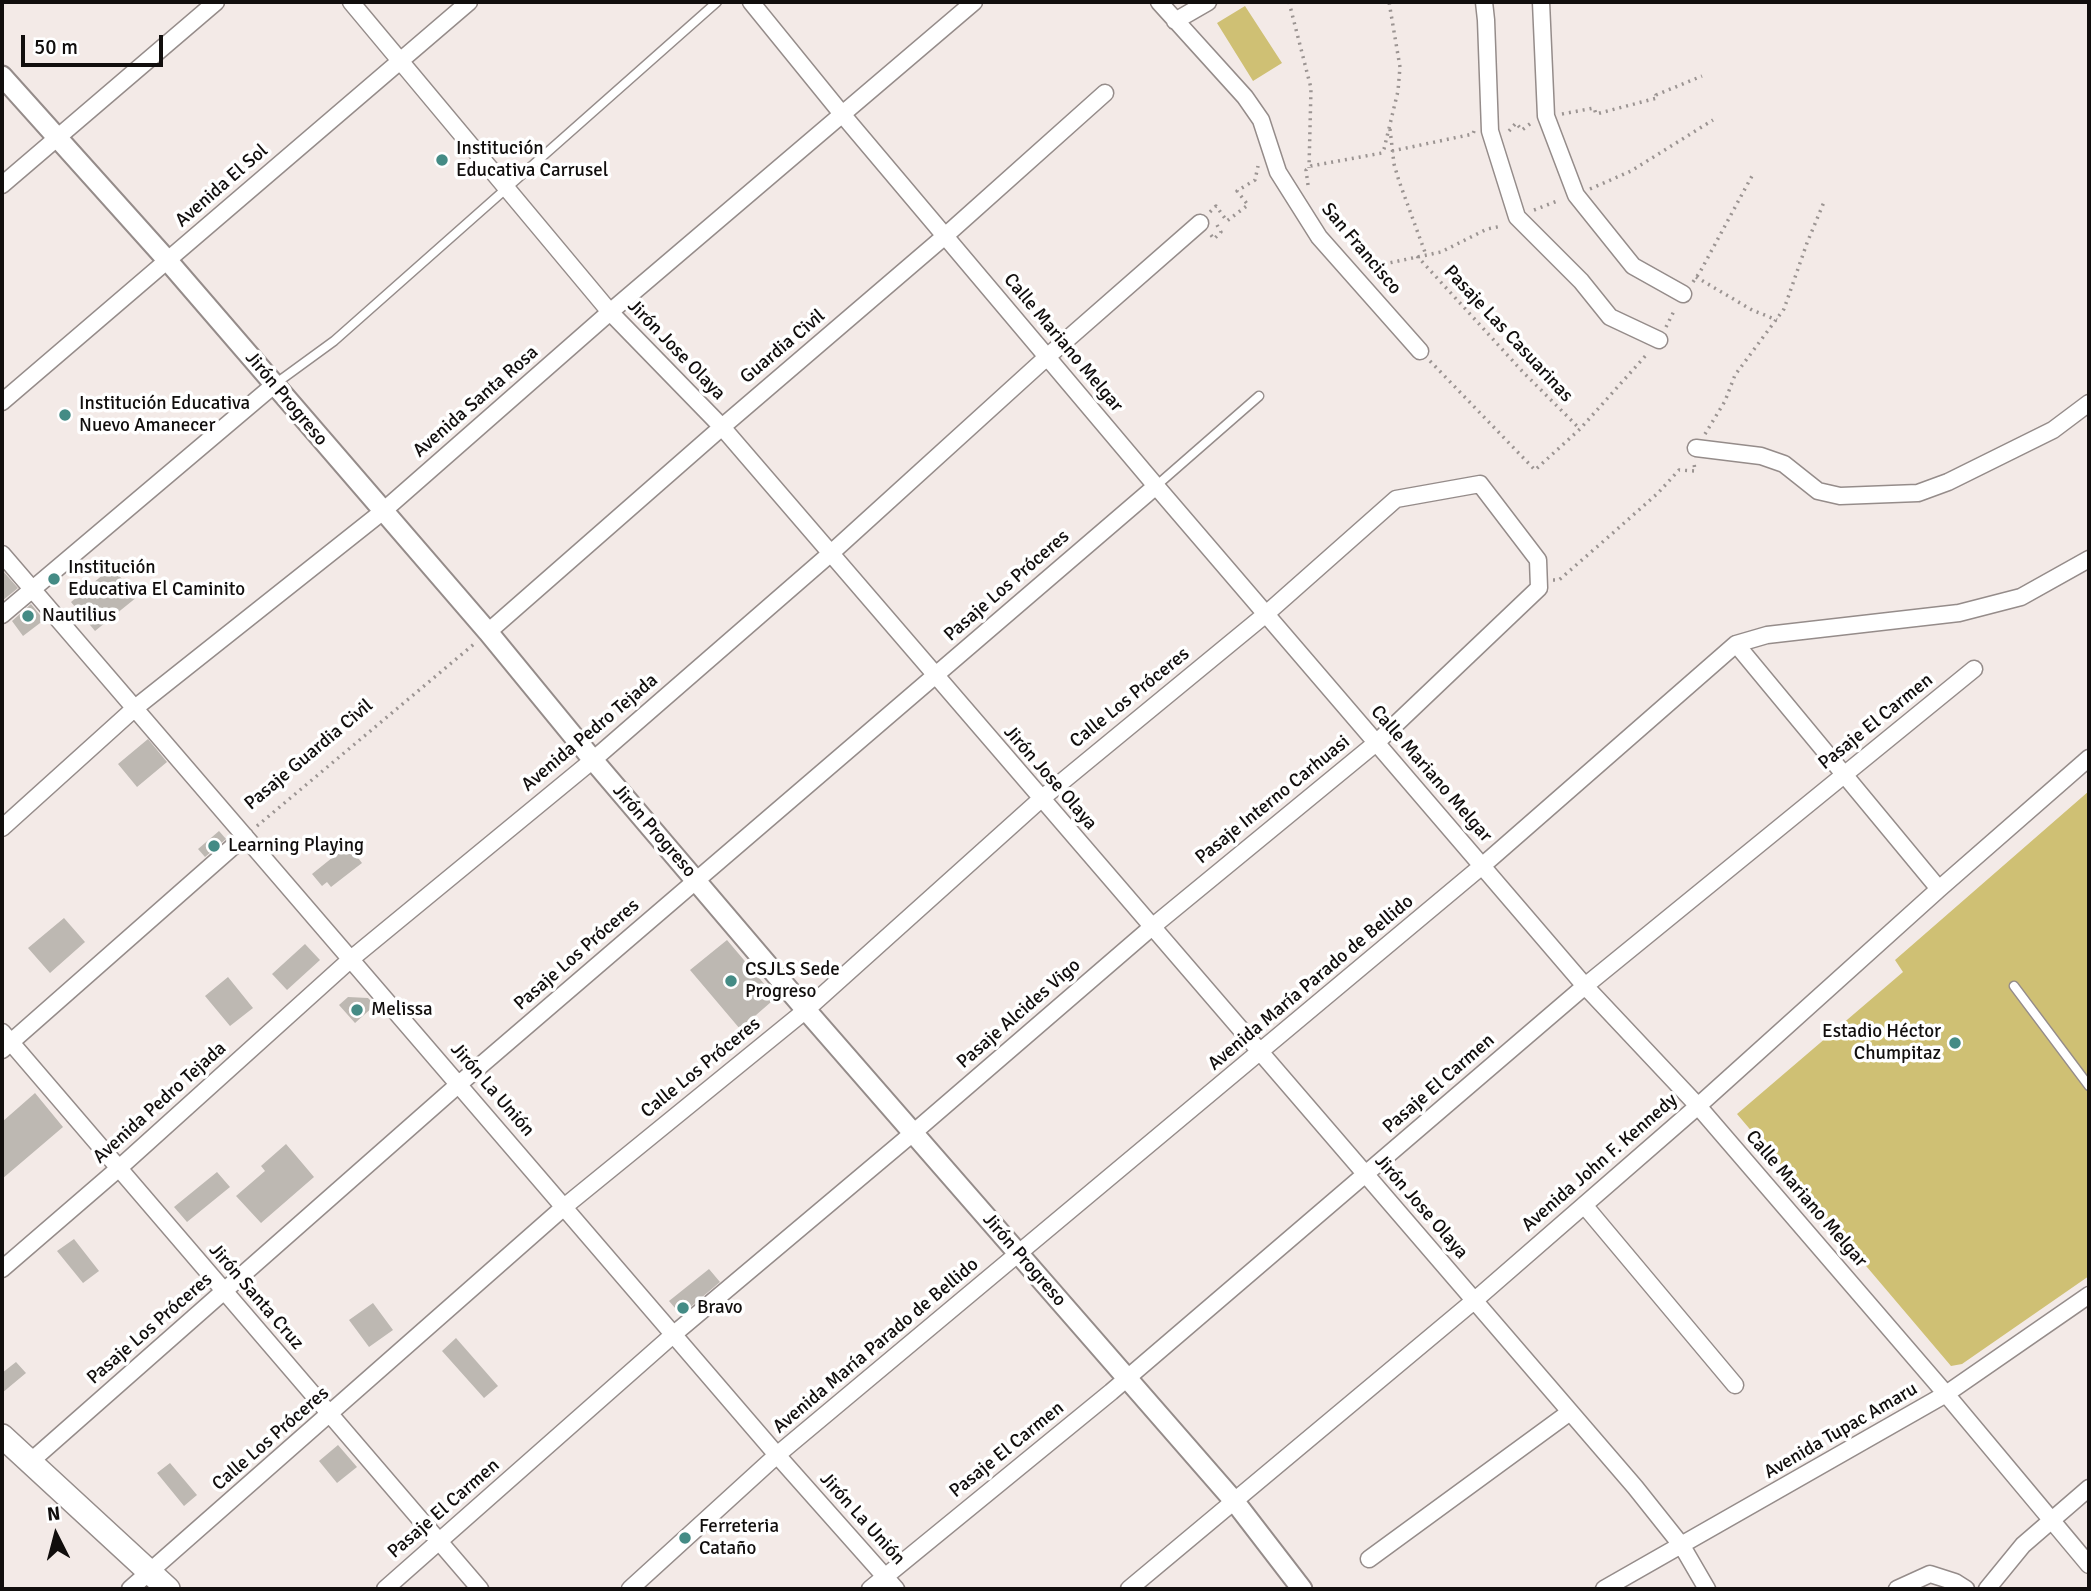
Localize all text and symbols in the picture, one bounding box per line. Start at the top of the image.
scale bar [24,21,166,65]
text: 50 m [34,34,78,60]
place label: Institución Educativa Carrusel [456,138,608,182]
street label: Avenida El Sol [171,140,273,232]
marker: Institución Educativa Carrusel [434,152,450,168]
street label: San Francisco [1316,199,1406,299]
street label: Pasaje Las Casuarinas [1439,261,1577,407]
street label: Calle Mariano Melgar [998,269,1128,417]
street label: Jirón Jose Olaya [622,295,730,405]
street label: Guardia Civil [736,305,830,389]
street label: Avenida Santa Rosa [409,341,543,463]
street label: Jirón Progreso [240,347,332,451]
place label: Institución Educativa Nuevo Amanecer [79,393,250,437]
marker: Institución Educativa Nuevo Amanecer [57,407,73,423]
street label: Pasaje Los Próceres [940,525,1074,647]
place label: Institución Educativa El Caminito [68,557,245,601]
marker: Institución Educativa El Caminito [46,571,62,587]
place label: Nautilius [42,605,116,627]
marker: Nautilius [20,608,36,624]
street label: Calle Los Próceres [1066,643,1194,753]
street label: Avenida Pedro Tejada [517,669,663,797]
street label: Pasaje El Carmen [1814,669,1938,775]
street label: Pasaje Guardia Civil [240,695,378,815]
street label: Calle Mariano Melgar [1365,701,1497,847]
street label: Jirón Jose Olaya [998,721,1102,835]
street label: Pasaje Interno Carhuasi [1191,731,1355,869]
street label: Jirón Progreso [607,780,701,882]
place label: Learning Playing [228,835,364,857]
marker: Learning Playing [206,838,222,854]
street label: Avenida María Parado de Bellido [1204,890,1418,1076]
street label: Pasaje Los Próceres [510,894,644,1016]
street label: Pasaje Alcides Vigo [953,954,1085,1074]
place label: CSJLS Sede Progreso [745,959,840,1003]
marker: CSJLS Sede Progreso [723,973,739,989]
place label: Melissa [371,999,433,1021]
marker: Melissa [349,1002,365,1018]
street label: Calle Los Próceres [637,1013,765,1123]
place label: Estadio Héctor Chumpitaz [1822,1021,1941,1065]
street label: Pasaje El Carmen [1379,1029,1499,1139]
marker: Estadio Héctor Chumpitaz [1947,1035,1963,1051]
street label: Avenida Pedro Tejada [89,1037,231,1169]
street label: Jirón La Unión [445,1038,539,1142]
street label: Avenida John F. Kennedy [1517,1089,1683,1237]
street label: Calle Mariano Melgar [1740,1126,1872,1272]
street label: Jirón Jose Olaya [1369,1150,1473,1264]
street label: Jirón Progreso [977,1209,1071,1311]
street label: Jirón Santa Cruz [204,1239,308,1355]
street label: Avenida María Parado de Bellido [769,1253,983,1439]
street label: Pasaje Los Próceres [83,1268,217,1390]
place label: Bravo [697,1297,743,1319]
marker: Bravo [675,1300,691,1316]
street label: Avenida Tupac Amaru [1760,1378,1922,1484]
street label: Calle Los Próceres [208,1382,334,1496]
street label: Pasaje El Carmen [945,1397,1069,1503]
street label: Pasaje El Carmen [384,1454,504,1564]
street label: Jirón La Unión [814,1468,910,1570]
north arrow [21,1500,91,1570]
text: N [46,1501,62,1527]
place label: Ferreteria Cataño [699,1516,779,1560]
marker: Ferreteria Cataño [677,1530,693,1546]

